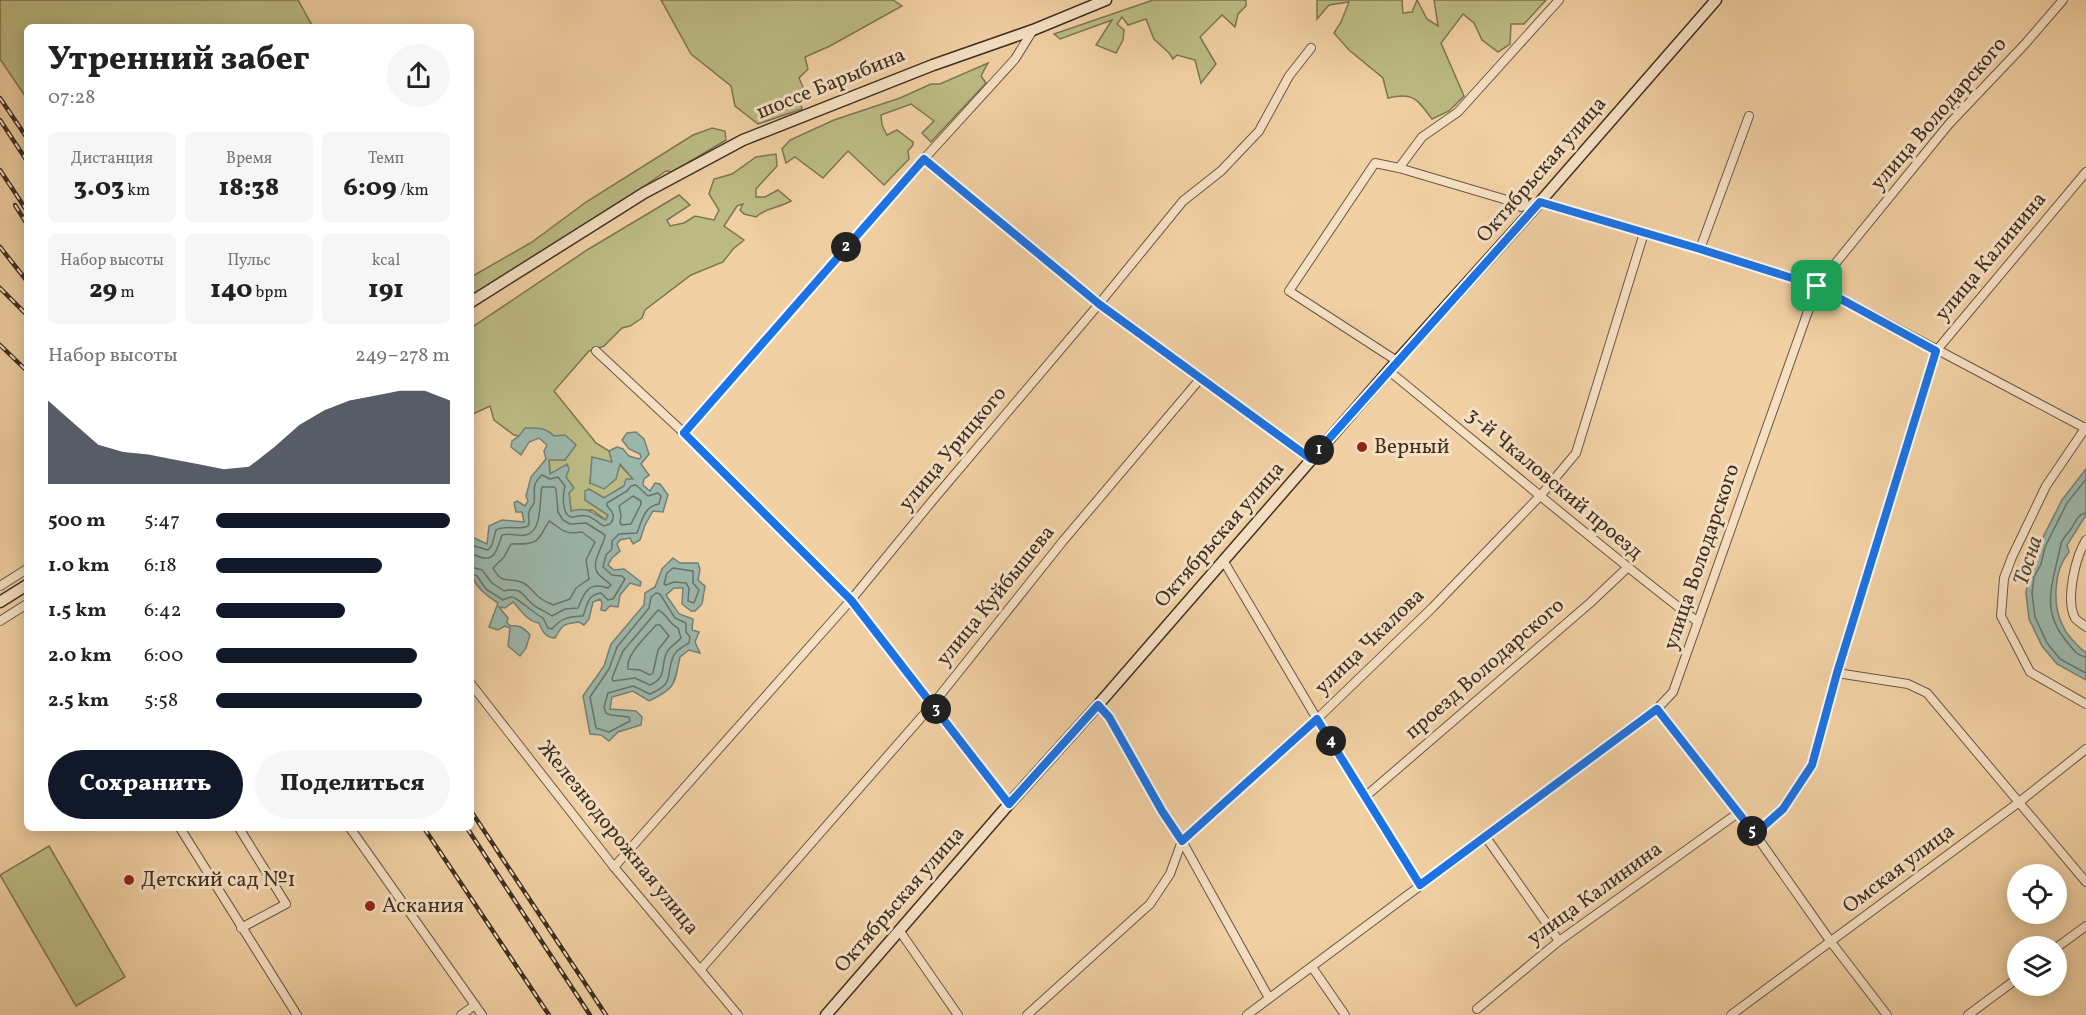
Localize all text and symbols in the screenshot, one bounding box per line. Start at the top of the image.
street label: улица Володарского [1864,31,2014,197]
text: Утренний забег [48,38,309,84]
street label: шоссе Барыбина [752,41,910,127]
button: share [387,44,450,107]
text: 07:28 [48,84,95,112]
street label: Октябрьская улица [1470,91,1614,249]
text: Дистанция [71,148,153,170]
text: Время [226,148,272,170]
text: Темп [368,148,404,170]
text: 3.03 [74,170,124,206]
text: 18:38 [219,170,279,206]
text: 6:09 [343,170,397,206]
text: km [124,180,150,202]
text: /km [397,180,429,202]
street label: улица Калинина [1928,186,2054,328]
pin: 2 [831,232,861,262]
text: 2 [842,236,850,258]
text: Набор высоты [60,250,164,272]
text: Пульс [227,250,271,272]
text: kcal [372,250,400,272]
pin [1791,260,1842,311]
icon: arrive [1800,269,1833,302]
text: 29 [89,272,117,308]
text: 140 [210,272,252,308]
text: 191 [368,272,404,308]
text: m [117,282,135,304]
text: bpm [252,282,288,304]
text: Набор высоты [48,342,178,370]
text: 249–278 m [355,342,450,370]
street label: улица Урицкого [892,380,1014,518]
street label: 3-й Чкаловский проезд [1459,401,1649,567]
place label: Верный [1374,433,1450,462]
pin: 1 [1304,435,1334,465]
text: 1 [1316,439,1322,461]
marker: Верный [1355,440,1369,454]
street label: Октябрьская улица [1148,456,1292,614]
street label: улица Володарского [1657,460,1747,654]
text: 500 m [48,507,106,535]
text: 5:47 [144,507,180,535]
street label: улица Куйбышева [930,519,1062,673]
water label: Тосна [2006,532,2052,590]
text: 1.0 km [48,552,110,580]
text: 6:18 [144,552,177,580]
street label: улица Чкалова [1309,582,1431,702]
street label: проезд Володарского [1399,592,1571,746]
text: 1.5 km [48,597,107,625]
text: 6:42 [144,597,182,625]
text: 2.0 km [48,642,112,670]
text: 6:00 [144,642,183,670]
text: 2.5 km [48,687,109,715]
text: 5:58 [144,687,178,715]
pin: 3 [921,694,951,724]
text: 3 [932,698,940,720]
pin: 4 [1316,726,1346,756]
text: 4 [1326,730,1336,752]
street label: Железнодорожная улица [530,735,706,941]
button: Сохранить [48,750,243,819]
button: Поделиться [255,750,450,819]
pin: 5 [1737,816,1767,846]
street label: Омская улица [1837,817,1961,921]
text: 5 [1748,820,1756,842]
street label: Октябрьская улица [828,821,972,979]
street label: улица Калинина [1522,835,1668,953]
map controls [2007,864,2067,996]
button: locate [2007,864,2067,924]
place label: Детский сад №1 [141,866,296,895]
marker: Детский сад №1 [122,873,136,887]
place label: Аскания [382,892,464,921]
marker: Аскания [363,899,377,913]
button: layers [2007,936,2067,996]

